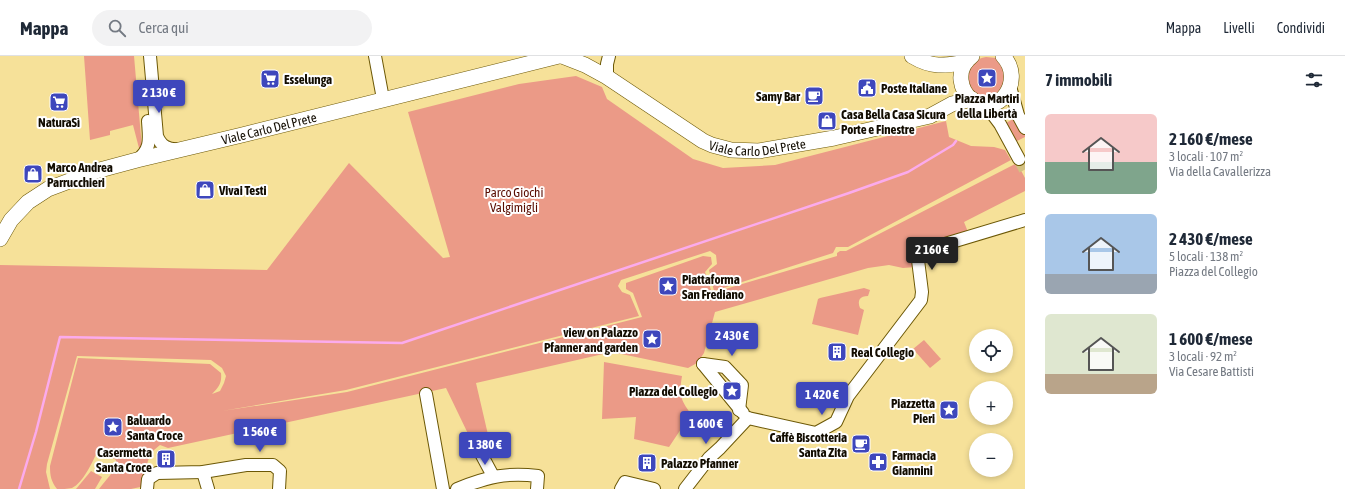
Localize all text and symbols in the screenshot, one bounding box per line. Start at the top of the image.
search box [92,10,372,46]
text: Mappa [20,17,68,39]
icon: search [106,17,128,39]
text: Cerca qui [138,19,189,36]
text: Mappa [1166,20,1201,36]
text: Livelli [1223,20,1255,36]
text: Condividi [1277,20,1325,36]
place icon: Piazza Martiri della Libertà [976,67,998,89]
supermarket icon: Esselunga [259,68,281,90]
icon: filters [1303,69,1325,91]
text: 7 immobili [1045,70,1112,90]
place label: Esselunga [284,72,332,87]
public building icon: Poste Italiane [856,77,878,99]
pin: 2 130 € [122,80,196,114]
place label: Poste Italiane [881,81,947,96]
text: 2 130 € [142,85,176,100]
cafe icon: Samy Bar [803,85,825,107]
place label: Samy Bar [756,89,801,104]
supermarket icon: NaturaSì [48,91,70,113]
place label: Piazza Martiri della Libertà [955,91,1019,121]
place label: Casa Bella Casa Sicura Porte e Finestre [841,107,946,137]
street label: Viale Carlo Del Prete [220,109,318,147]
shop icon: Casa Bella Casa Sicura Porte e Finestre [816,110,838,132]
place label: NaturaSì [38,115,80,130]
text: 2 160 €/mese [1169,129,1253,149]
icon: home [1077,130,1125,178]
street label: Viale Carlo Del Prete [707,136,807,159]
text: 3 locali · 107 m² [1169,149,1243,164]
place label: Marco Andrea Parrucchieri [47,160,113,190]
shop icon: Marco Andrea Parrucchieri [22,163,44,185]
text: Via della Cavallerizza [1169,164,1271,179]
shop icon: Vivai Testi [194,179,216,201]
place label: Vivai Testi [218,183,267,198]
park label: Parco Giochi Valgimigli [485,185,543,215]
text: 2 430 €/mese [1169,229,1253,249]
icon: home [1077,230,1125,278]
pin: 2 160 € [895,237,969,271]
text: 2 160 € [915,242,949,257]
text: 5 locali · 138 m² [1169,249,1243,264]
text: Piazza del Collegio [1169,264,1258,279]
place label: Piattaforma San Frediano [682,272,744,302]
place icon: Piattaforma San Frediano [657,275,679,297]
pin: 2 430 € [695,323,769,357]
place label: view on Palazzo Pfanner and garden [544,325,638,355]
place icon: view on Palazzo Pfanner and garden [641,328,663,350]
text: 2 430 € [715,328,749,343]
map controls [969,329,1013,477]
button: locate [969,329,1013,373]
text: 1 600 €/mese [1169,329,1253,349]
icon: home [1077,330,1125,378]
building icon: Real Collegio [826,341,848,363]
place label: Real Collegio [851,345,914,360]
text: 3 locali · 92 m² [1169,349,1237,364]
text: Via Cesare Battisti [1169,364,1254,379]
place icon: Piazza del Collegio [721,380,743,402]
button: + [969,381,1013,425]
pin: 1 420 € [785,382,859,416]
place label: Piazza del Collegio [629,384,718,399]
text: 1 420 € [805,387,839,402]
place label: Piazzetta Pieri [891,396,935,426]
place icon: Piazzetta Pieri [938,399,960,421]
pin: 1 600 € [669,411,743,445]
place label: Baluardo Santa Croce [127,413,183,443]
place icon: Baluardo Santa Croce [102,416,124,438]
text: 1 600 € [689,416,723,431]
pin: 1 560 € [223,419,297,453]
text: 1 560 € [243,424,277,439]
place label: Caffè Biscotteria Santa Zita [770,430,847,460]
pin: 1 380 € [448,432,522,466]
cafe icon: Caffè Biscotteria Santa Zita [850,433,872,455]
button: − [969,433,1013,477]
text: 1 380 € [468,437,502,452]
place label: Casermetta Santa Croce [96,445,152,475]
building icon: Casermetta Santa Croce [155,448,177,470]
place label: Farmacia Giannini [892,448,936,478]
pharmacy icon: Farmacia Giannini [867,451,889,473]
building icon: Palazzo Pfanner [636,452,658,474]
place label: Palazzo Pfanner [661,456,739,471]

